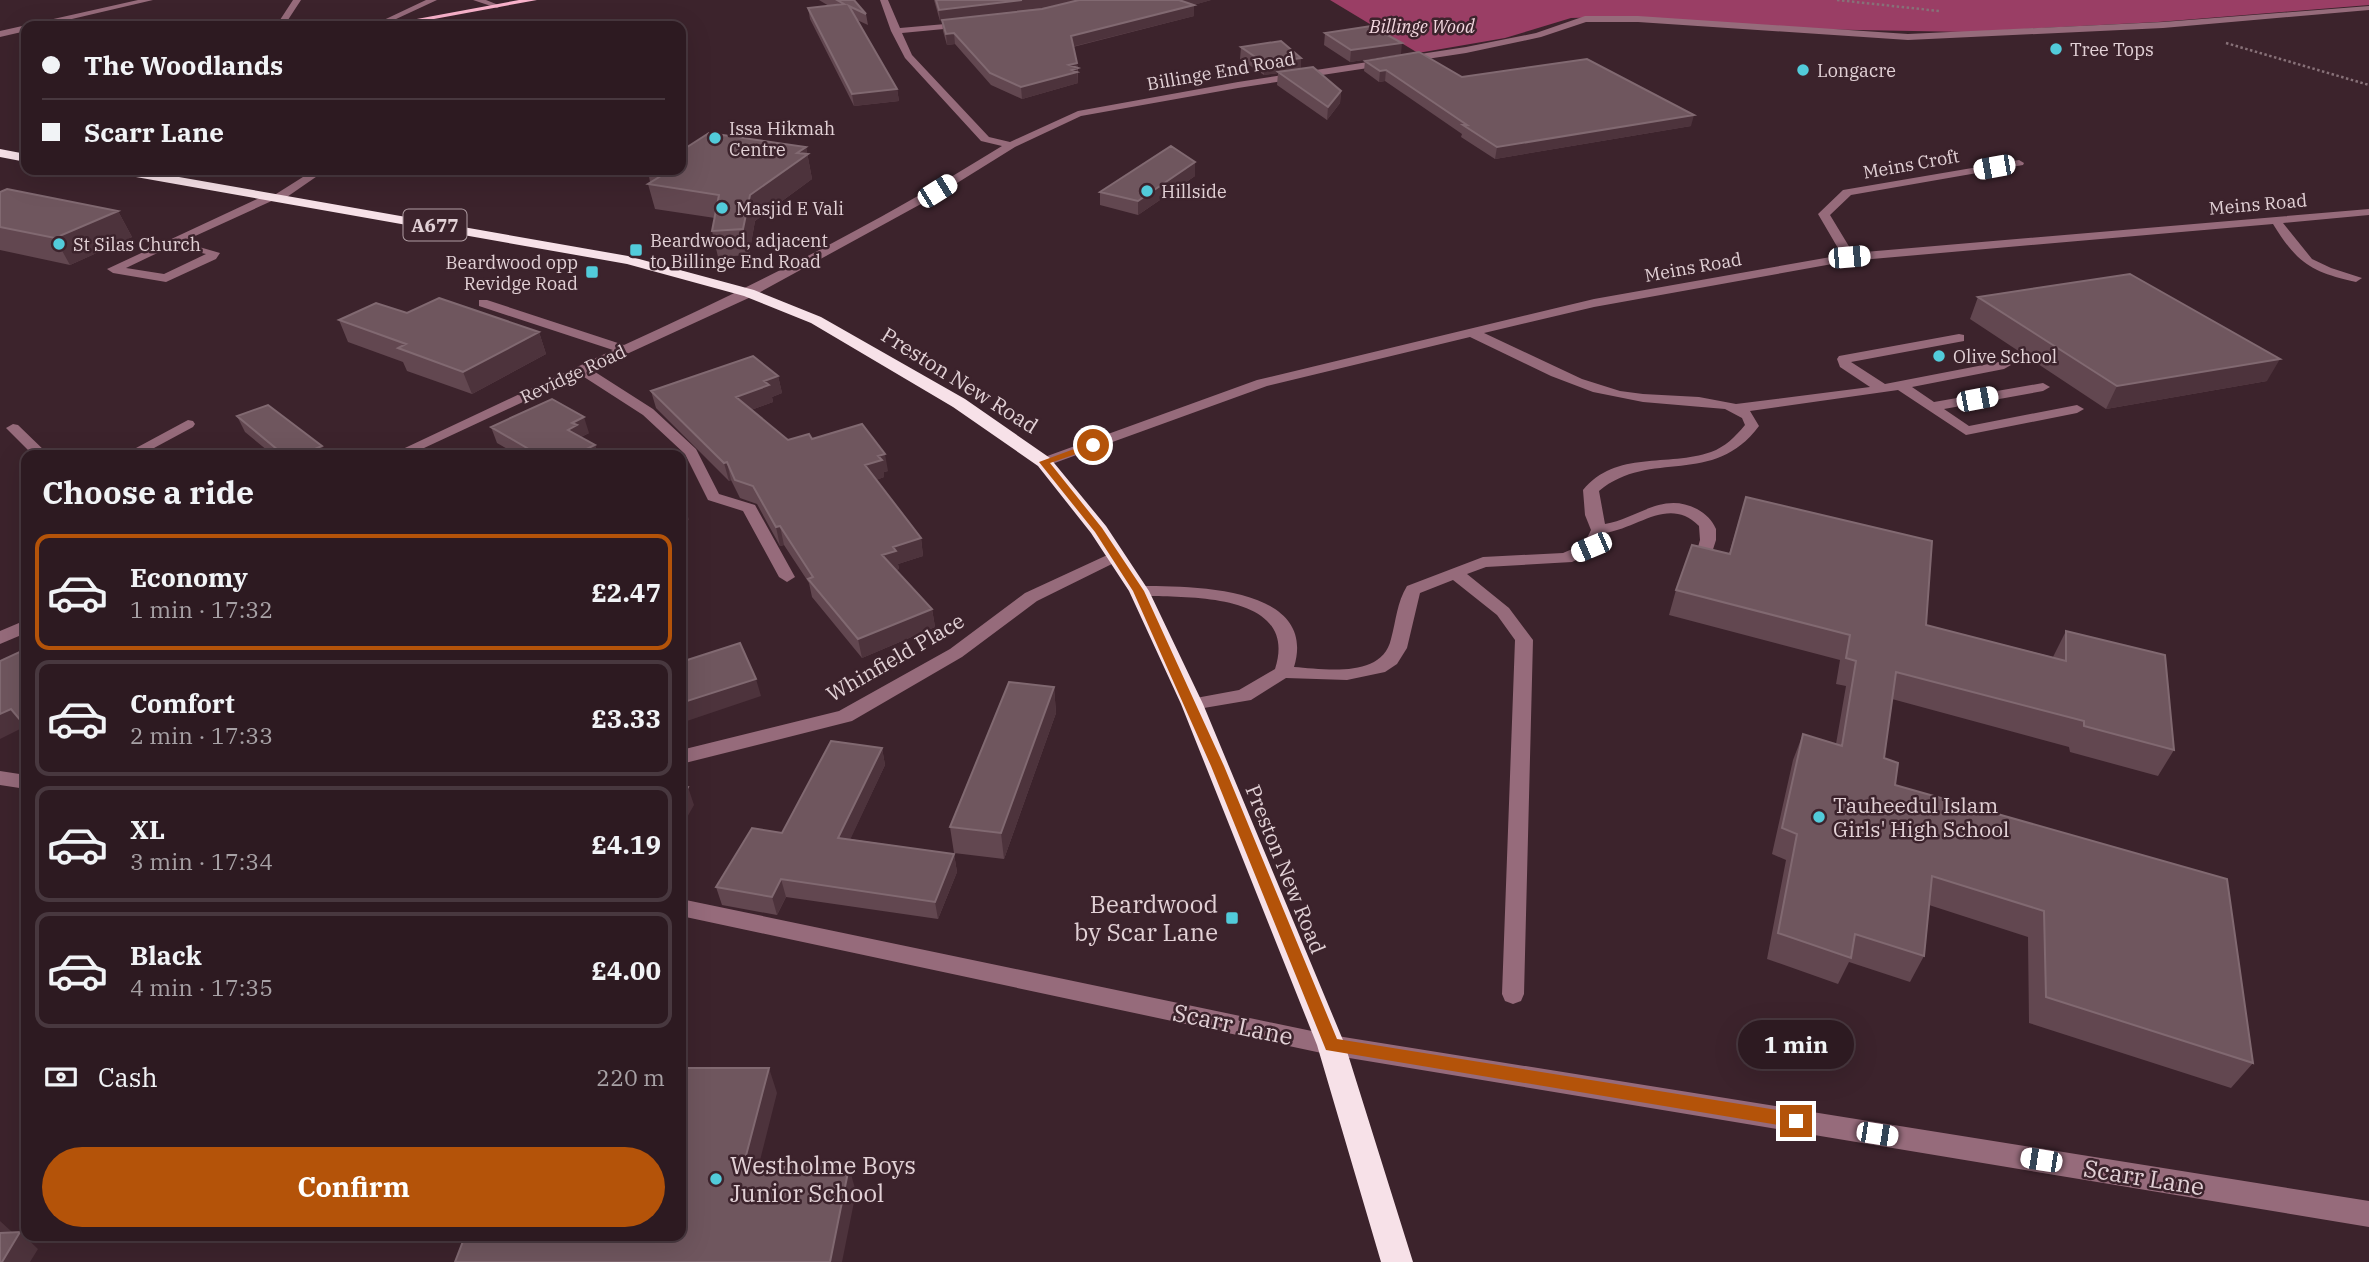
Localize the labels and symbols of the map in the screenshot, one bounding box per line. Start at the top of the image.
park label: Billinge Wood [1368,15,1475,38]
place label: Tree Tops [2070,38,2154,61]
marker: Tree Tops [2048,41,2064,57]
street label: Billinge End Road [1145,47,1297,95]
place label: Longacre [1817,59,1896,82]
marker: Longacre [1795,62,1811,78]
place label: Issa Hikmah Centre [729,117,835,161]
marker: Issa Hikmah Centre [707,130,723,146]
street label: Meins Croft [1861,144,1961,184]
car [1972,153,2017,181]
car [914,171,961,211]
place label: Hillside [1161,180,1227,203]
marker: Hillside [1139,183,1155,199]
street label: Meins Road [2208,188,2308,220]
place label: Masjid E Vali [736,197,844,220]
marker: Masjid E Vali [714,200,730,216]
road number: A677 [404,210,466,241]
place label: Beardwood, adjacent to Billinge End Road [650,229,828,273]
place label: St Silas Church [73,233,201,256]
marker: St Silas Church [51,236,67,252]
marker: Beardwood, adjacent to Billinge End Road [628,242,644,258]
car [1828,245,1871,269]
street label: Meins Road [1643,247,1744,287]
place label: Beardwood opp Revidge Road [446,251,578,295]
marker: Beardwood opp Revidge Road [584,264,600,280]
street label: Preston New Road [876,320,1044,440]
street label: Revidge Road [516,339,630,409]
place label: Olive School [1953,345,2057,368]
marker: Olive School [1931,348,1947,364]
car [1955,385,2000,413]
route start [1077,429,1109,461]
car [1568,529,1615,565]
street label: Whinfield Place [821,606,969,708]
street label: Preston New Road [1239,780,1333,958]
place label: Tauheedul Islam Girls' High School [1833,791,2009,843]
marker: Tauheedul Islam Girls' High School [1811,809,1827,825]
place label: Beardwood by Scar Lane [1074,888,1218,948]
marker: Beardwood by Scar Lane [1224,910,1240,926]
street label: Scarr Lane [1170,996,1296,1052]
callout: 1 min [1738,1020,1854,1068]
route end [1780,1105,1812,1137]
car [1855,1120,1900,1148]
car [2019,1146,2064,1174]
place label: Westholme Boys Junior School [730,1149,916,1209]
street label: Scarr Lane [2081,1152,2207,1202]
marker: Westholme Boys Junior School [708,1171,724,1187]

